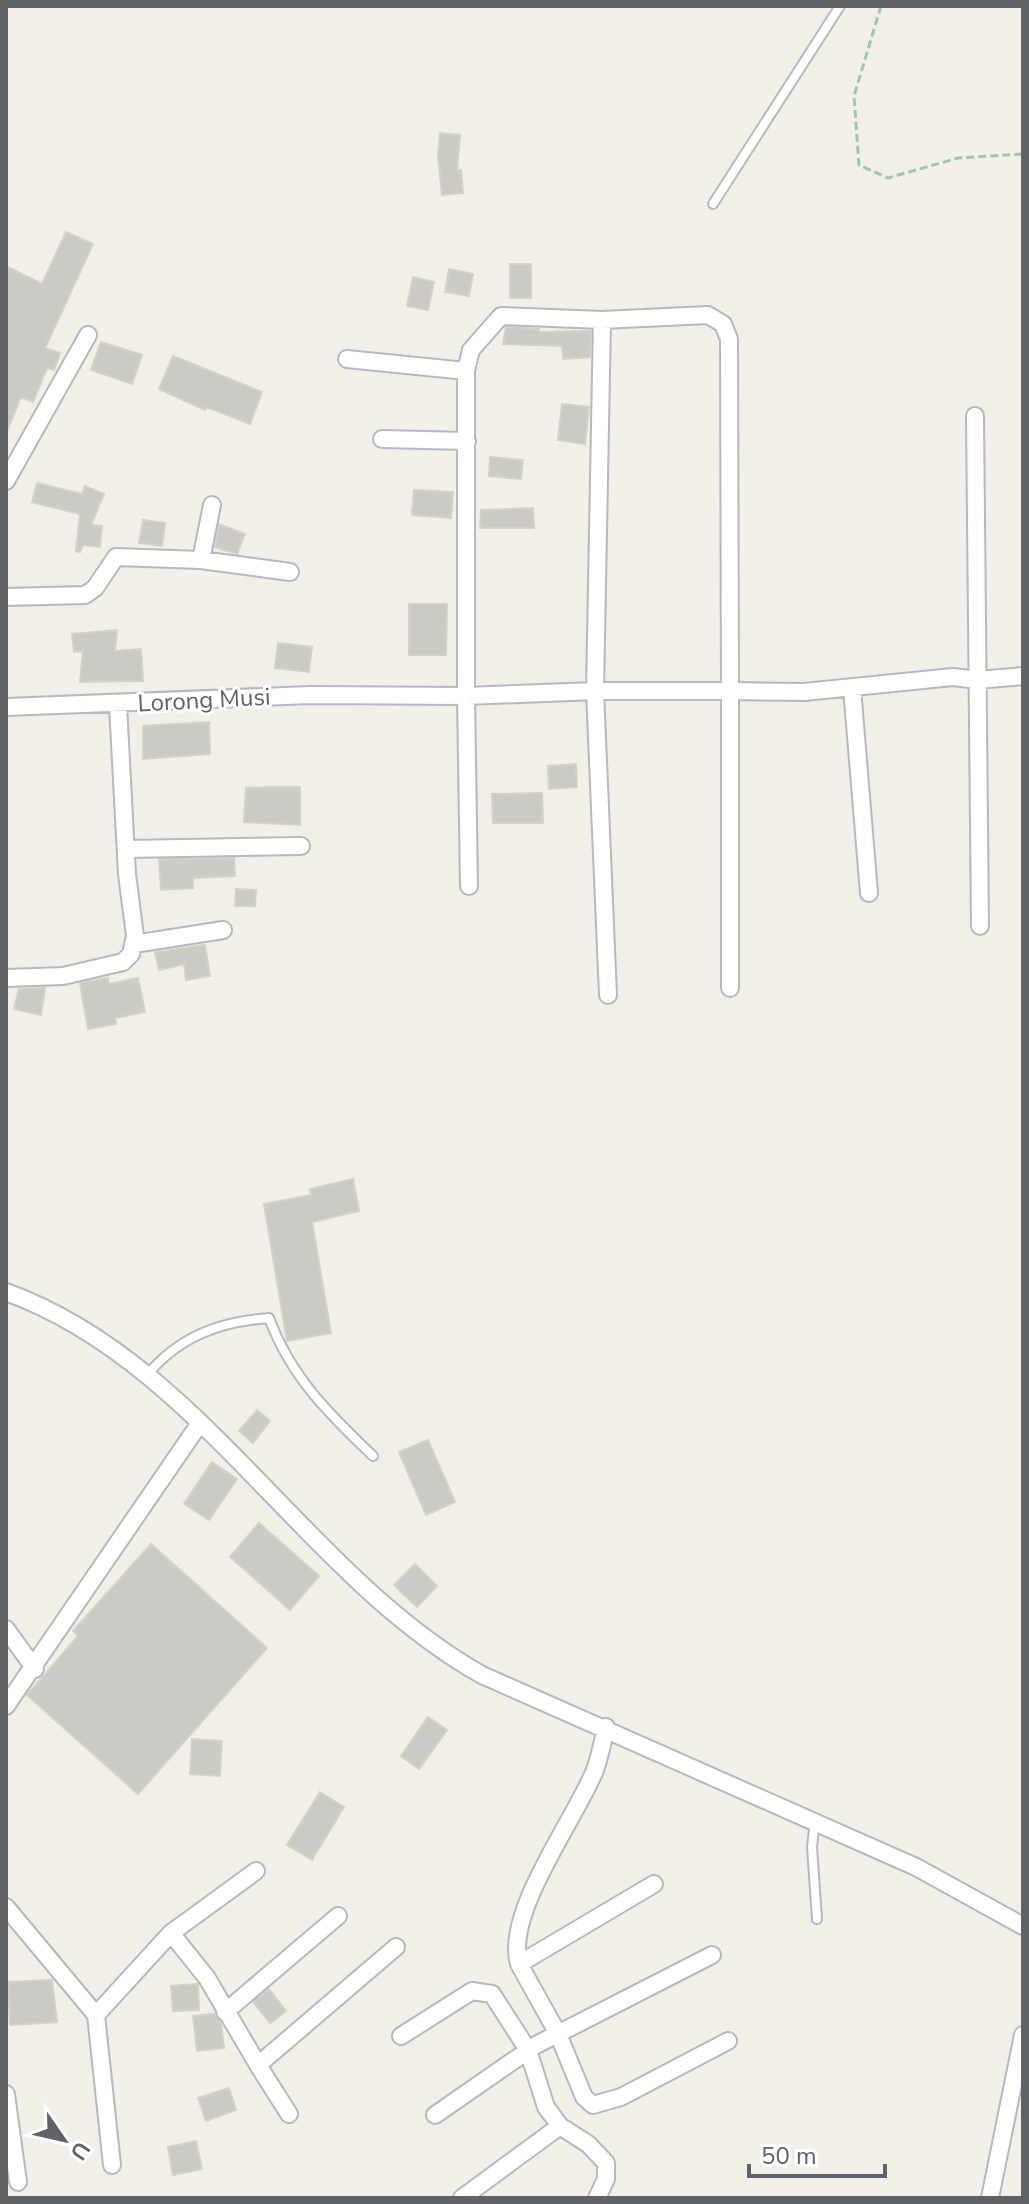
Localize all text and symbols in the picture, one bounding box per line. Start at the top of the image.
street label: Lorong Musi [137,681,271,719]
north arrow [24,2100,104,2180]
scale bar [749,2128,885,2178]
text: U [63,2136,97,2166]
text: 50 m [761,2140,817,2172]

